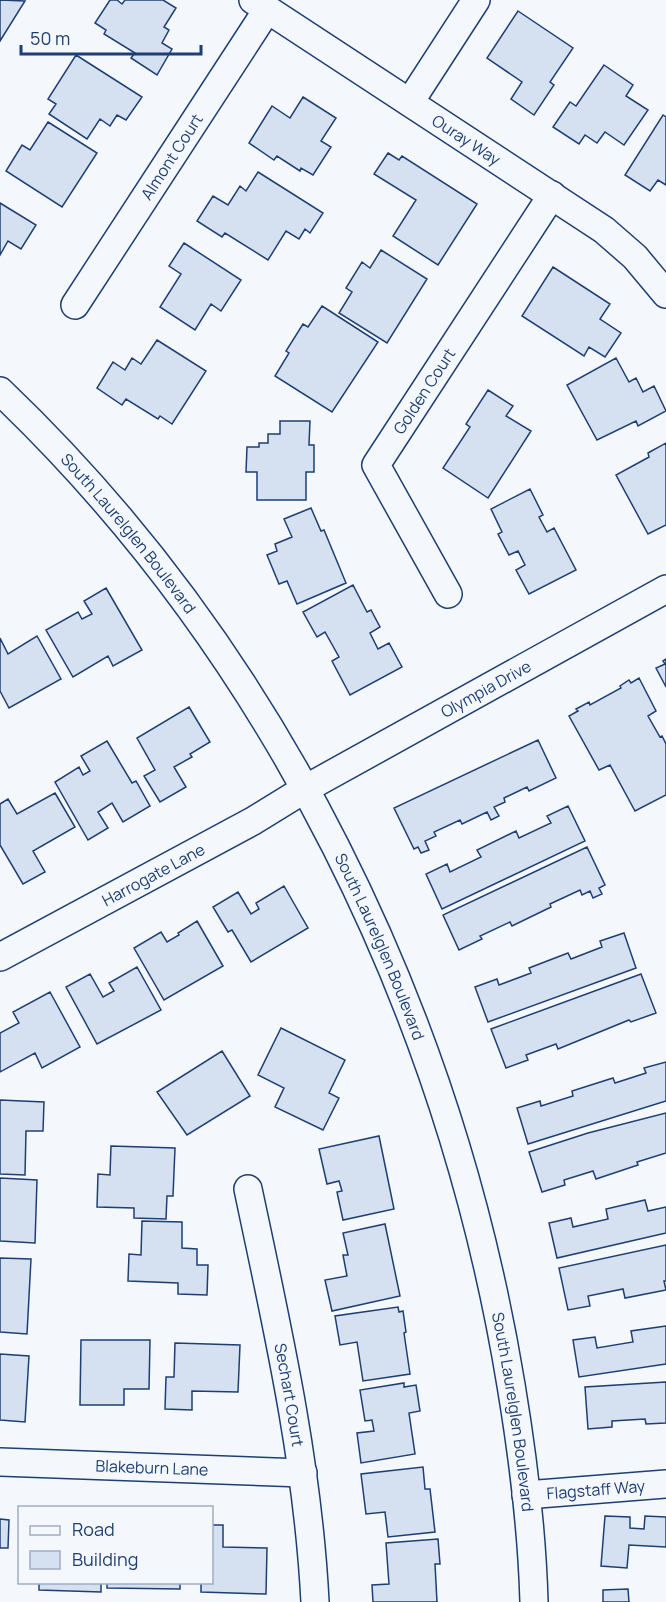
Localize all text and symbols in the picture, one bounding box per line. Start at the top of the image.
scale bar [21,18,201,56]
text: 50 m [30,26,70,50]
street label: Almont Court [135,109,208,204]
street label: Ouray Way [428,109,505,171]
street label: Golden Court [388,344,460,438]
street label: South Laurelglen Boulevard [56,448,201,618]
street label: Olympia Drive [437,655,535,723]
street label: Harrogate Lane [98,838,209,911]
street label: South Laurelglen Boulevard [330,849,430,1043]
street label: South Laurelglen Boulevard [487,1310,539,1513]
street label: Sechart Court [269,1341,309,1448]
street label: Blakeburn Lane [95,1454,209,1481]
street label: Flagstaff Way [546,1475,646,1504]
legend [18,1506,213,1584]
text: Road [72,1517,115,1541]
text: Building [72,1547,138,1571]

